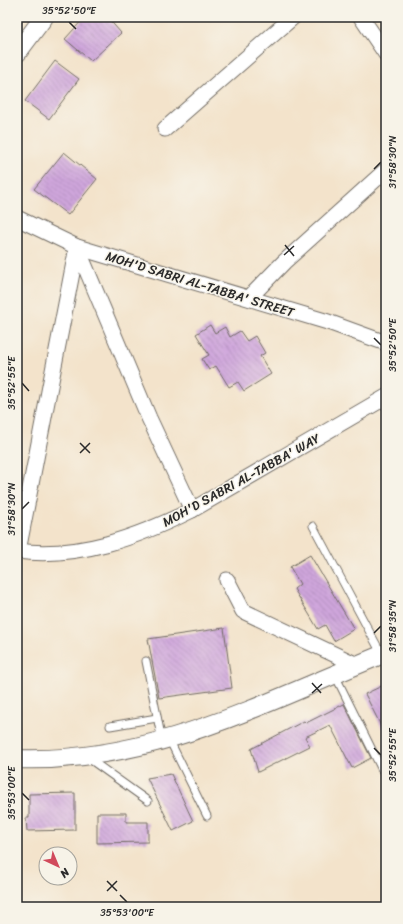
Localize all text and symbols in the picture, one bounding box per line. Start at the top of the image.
text: 35°52'50"E [42,2,97,20]
text: 31°58'30"N [384,136,402,188]
street label: MOH'D SABRI AL-TABBA' STREET [103,244,298,324]
text: 35°52'50"E [384,317,402,372]
text: 35°52'55"E [3,355,21,410]
street label: MOH'D SABRI AL-TABBA' WAY [158,426,325,533]
text: 31°58'30"N [3,483,21,535]
text: 31°58'35"N [384,600,402,652]
text: 35°52'55"E [384,727,402,782]
text: 35°53'00"E [3,765,21,820]
north arrow [38,846,78,886]
text: N [55,863,75,883]
text: 35°53'00"E [100,904,155,922]

